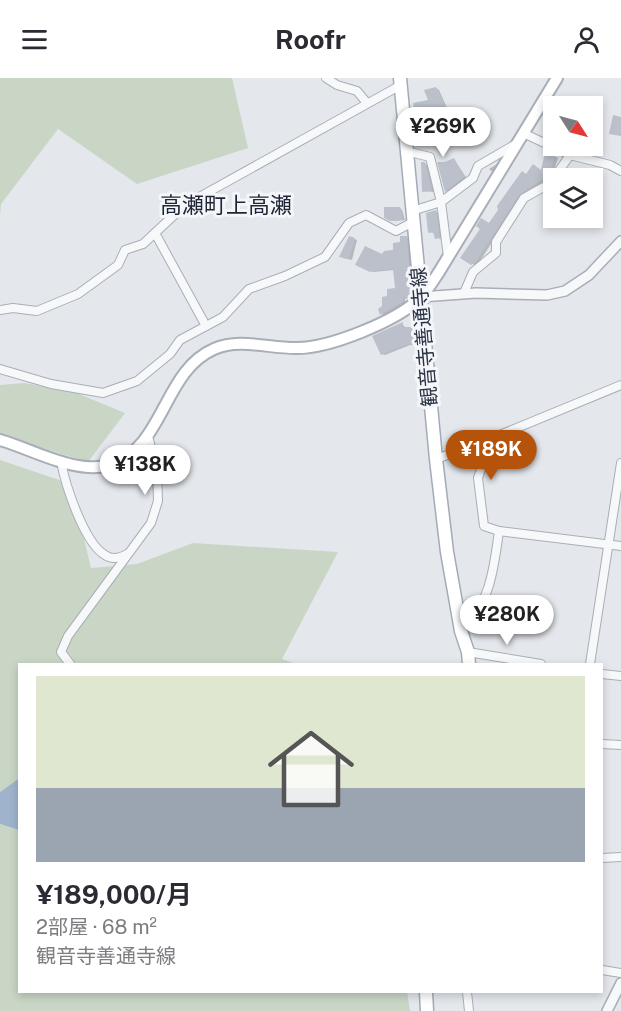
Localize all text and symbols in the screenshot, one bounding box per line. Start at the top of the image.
icon: menu [18,23,51,56]
text: Roofr [275,23,346,55]
icon: person [570,23,603,56]
north arrow [543,96,603,156]
map controls [543,96,603,228]
pin: ¥269K [401,107,485,158]
text: ¥269K [410,114,476,138]
button: layers [543,168,603,228]
district label: 高瀬町上高瀬 [160,192,292,218]
street label: 観音寺善通寺線 [406,266,442,408]
pin: ¥189K [449,430,533,481]
text: ¥189K [460,437,522,461]
pin: ¥138K [103,445,187,496]
text: ¥138K [114,452,176,476]
pin: ¥280K [465,595,549,646]
text: ¥280K [474,602,540,626]
icon: home [257,715,365,823]
text: ¥189,000/月 [36,879,192,910]
text: 2部屋 · 68 m² [36,915,157,939]
text: 観音寺善通寺線 [36,944,176,968]

